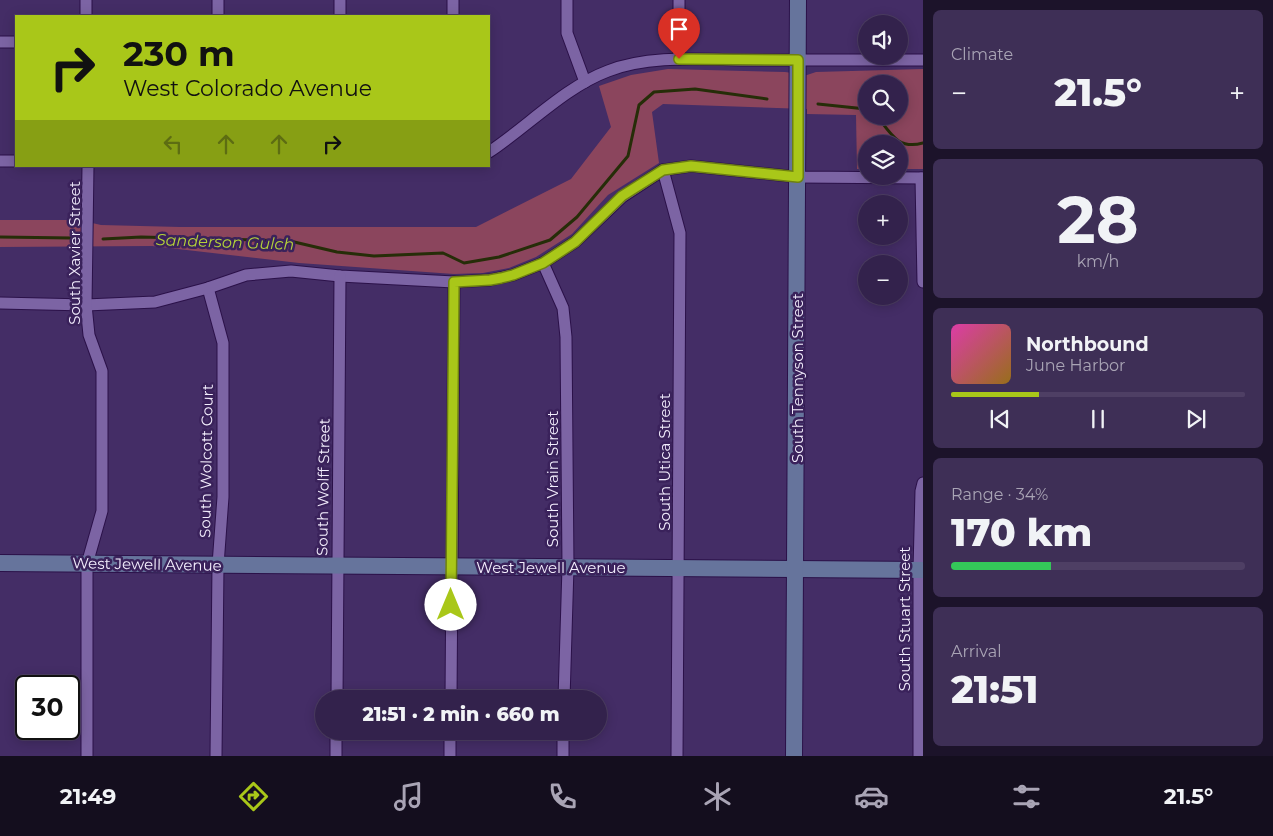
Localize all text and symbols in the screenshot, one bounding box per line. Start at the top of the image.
pin [658,8,700,59]
icon: arrive [665,15,693,43]
map controls [858,15,908,305]
button: sound [858,15,908,65]
text: 230 m [123,32,235,75]
icon: right [40,35,105,100]
text: Climate [951,45,1013,64]
text: 21.5° [1054,69,1142,116]
text: West Colorado Avenue [123,75,372,102]
button: search [858,75,908,125]
text: − [951,76,967,110]
text: + [1229,76,1245,110]
icon: left [159,130,187,158]
icon: ahead [212,130,240,158]
icon: ahead [265,130,293,158]
icon: right [318,130,346,158]
button: layers [858,135,908,185]
text: 28 [1057,180,1139,259]
street label: South Xavier Street [65,181,84,325]
button: + [858,195,908,245]
water label: Sanderson Gulch [156,230,294,254]
text: km/h [1077,252,1119,271]
button: − [858,255,908,305]
street label: South Tennyson Street [788,293,807,463]
text: Northbound [1026,333,1149,356]
text: June Harbor [1026,356,1125,375]
street label: South Wolcott Court [195,384,217,538]
street label: South Utica Street [655,393,674,531]
icon: previous [986,405,1014,433]
icon: pause [1084,405,1112,433]
icon: next [1182,405,1210,433]
street label: South Vrain Street [543,411,562,547]
street label: South Wolff Street [312,418,334,556]
text: Range · 34% [951,485,1048,504]
text: 170 km [951,509,1092,556]
street label: South Stuart Street [895,547,914,691]
street label: West Jewell Avenue [72,553,222,575]
street label: West Jewell Avenue [476,558,626,577]
position arrow [424,578,476,630]
text: Arrival [951,642,1001,661]
text: 21:51 [951,666,1038,713]
speed limit sign: 30 [15,675,80,740]
text: 21:51 · 2 min · 660 m [362,703,560,726]
icon: directions [236,779,271,814]
icon: music [391,779,426,814]
icon: phone [545,779,580,814]
icon: climate [700,779,735,814]
icon: car [854,779,889,814]
icon: filters [1009,779,1044,814]
text: 21:49 [60,783,116,810]
text: 21.5° [1164,783,1213,810]

